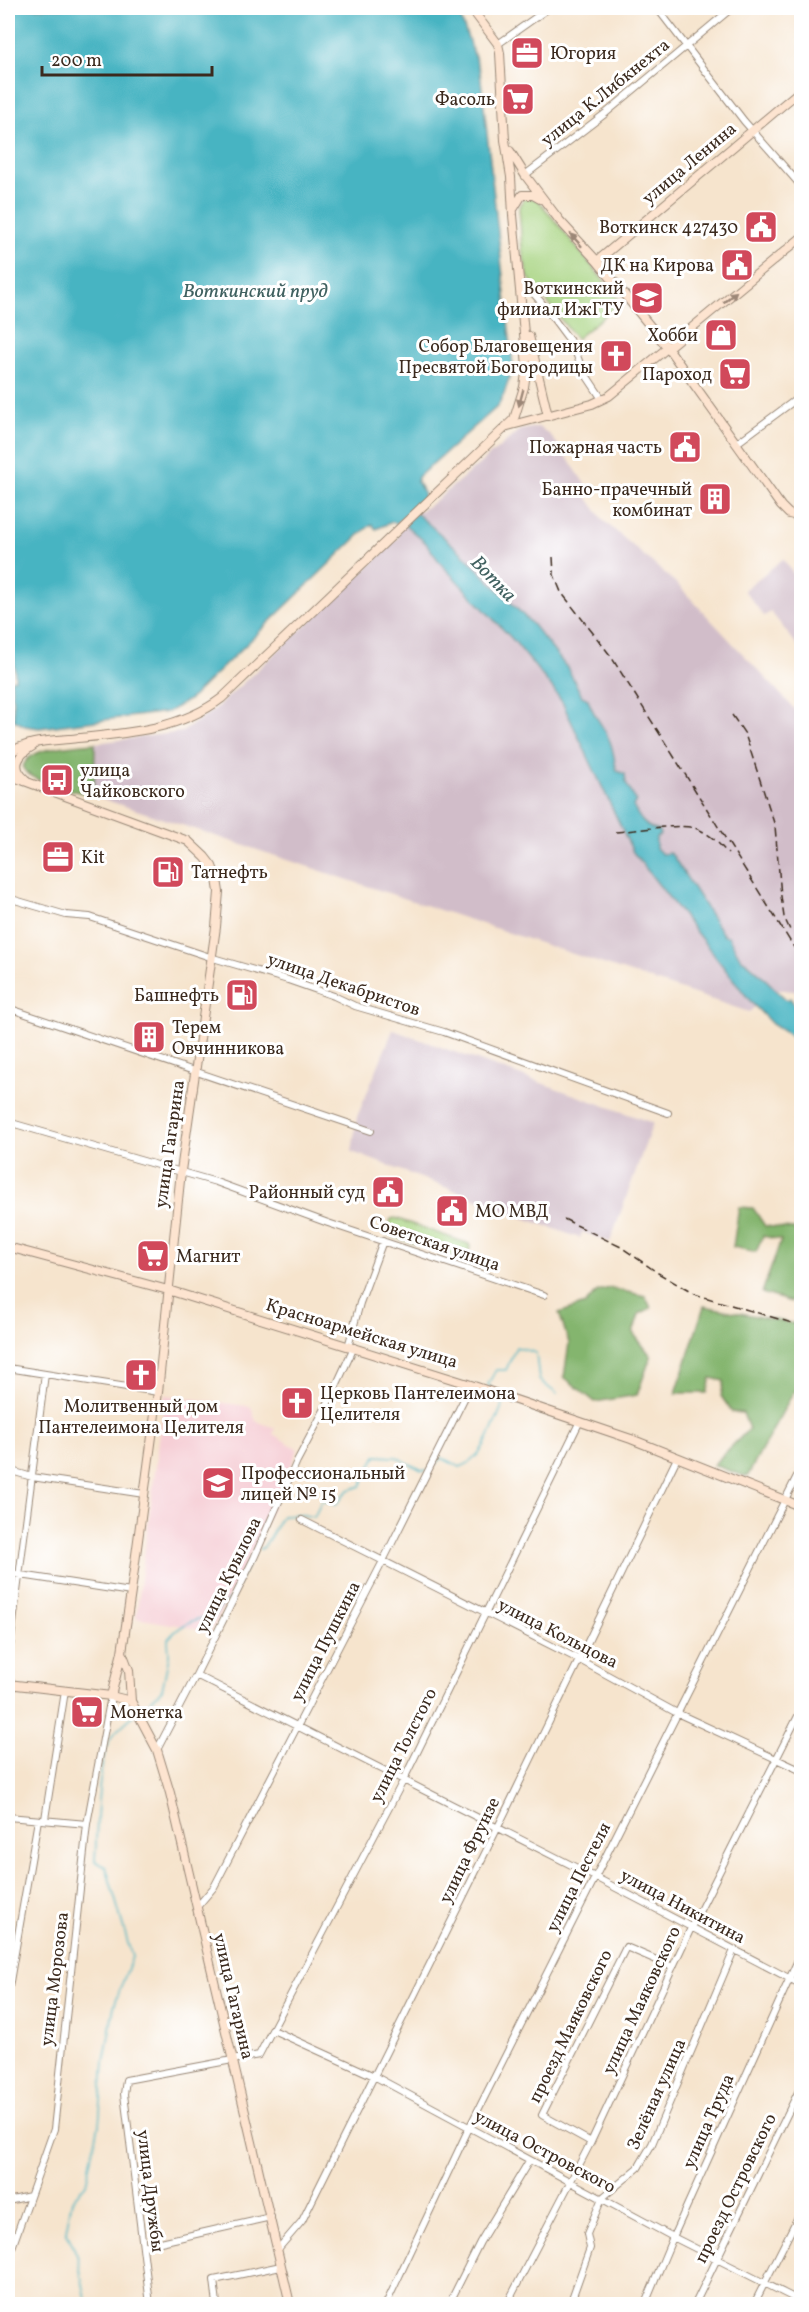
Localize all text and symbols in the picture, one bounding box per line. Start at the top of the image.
street label: улица К.Либкнехта [536,33,676,153]
office icon: Югория [509,35,545,71]
scale bar [42,39,212,77]
place label: Югория [550,42,616,67]
text: 200 m [51,49,102,74]
supermarket icon: Фасоль [500,81,536,117]
place label: Фасоль [435,88,495,113]
street label: улица Ленина [637,117,743,211]
public building icon: Воткинск 427430 [743,209,779,245]
place label: Воткинск 427430 [599,216,738,241]
one-way arrow [570,233,583,248]
public building icon: ДК на Кирова [719,247,755,283]
place label: ДК на Кирова [600,254,714,279]
place label: Воткинский филиал ИжГТУ [497,277,624,323]
water label: Воткинский пруд [183,278,328,306]
school or university icon: Воткинский филиал ИжГТУ [629,280,665,316]
one-way arrow [722,292,737,304]
shop icon: Хобби [703,317,739,353]
place label: Хобби [647,324,698,349]
place label: Собор Благовещения Пресвятой Богородицы [398,335,593,381]
church icon: Собор Благовещения Пресвятой Богородицы [598,338,634,374]
supermarket icon: Пароход [717,356,753,392]
place label: Пароход [642,363,712,388]
one-way arrow [516,389,526,407]
public building icon: Пожарная часть [667,429,703,465]
place label: Пожарная часть [529,436,662,461]
place label: Банно-прачечный комбинат [541,478,692,524]
building icon: Банно-прачечный комбинат [697,481,733,517]
water label: Вотка [463,550,522,609]
place label: улица Чайковского [80,759,185,805]
bus stop icon: улица Чайковского [39,762,75,798]
office icon: Kit [40,839,76,875]
place label: Kit [81,846,105,871]
fuel station icon: Татнефть [150,854,186,890]
place label: Татнефть [191,861,268,886]
street label: улица Декабристов [264,947,423,1023]
fuel station icon: Башнефть [224,977,260,1013]
place label: Башнефть [134,984,219,1009]
place label: Терем Овчинникова [172,1016,284,1062]
building icon: Терем Овчинникова [131,1019,167,1055]
street label: улица Гагарина [149,1078,192,1210]
public building icon: Районный суд [370,1174,406,1210]
place label: Районный суд [248,1181,365,1206]
public building icon: МО МВД [434,1193,470,1229]
place label: МО МВД [475,1200,549,1225]
street label: Советская улица [366,1210,503,1279]
supermarket icon: Магнит [135,1238,171,1274]
place label: Магнит [176,1245,240,1270]
street label: Красноармейская улица [263,1293,461,1376]
church icon: Молитвенный дом Пантелеимона Целителя [123,1357,159,1393]
place label: Церковь Пантелеимона Целителя [320,1382,516,1428]
church icon: Церковь Пантелеимона Целителя [279,1385,315,1421]
place label: Молитвенный дом Пантелеимона Целителя [38,1395,244,1441]
place label: Профессиональный лицей № 15 [241,1462,405,1508]
school or university icon: Профессиональный лицей № 15 [200,1465,236,1501]
street label: улица Крылова [190,1513,268,1638]
street label: улица Пушкина [285,1577,367,1706]
street label: улица Кольцова [493,1593,622,1675]
street label: улица Толстого [365,1684,444,1807]
supermarket icon: Монетка [69,1694,105,1730]
place label: Монетка [110,1701,183,1726]
street label: улица Фрунзе [434,1793,507,1908]
street label: улица Пестеля [541,1818,618,1937]
street label: улица Никитина [615,1864,749,1951]
street label: улица Морозова [35,1911,76,2048]
street label: улица Маяковского [597,1922,688,2079]
street label: улица Гагарина [206,1931,259,2062]
street label: проезд Маяковского [523,1946,619,2108]
street label: Зелёная улица [622,2035,693,2154]
street label: улица Труда [677,2070,741,2173]
street label: улица Островского [469,2104,620,2200]
street label: проезд Островского [689,2109,784,2268]
street label: улица Дружбы [130,2129,169,2254]

